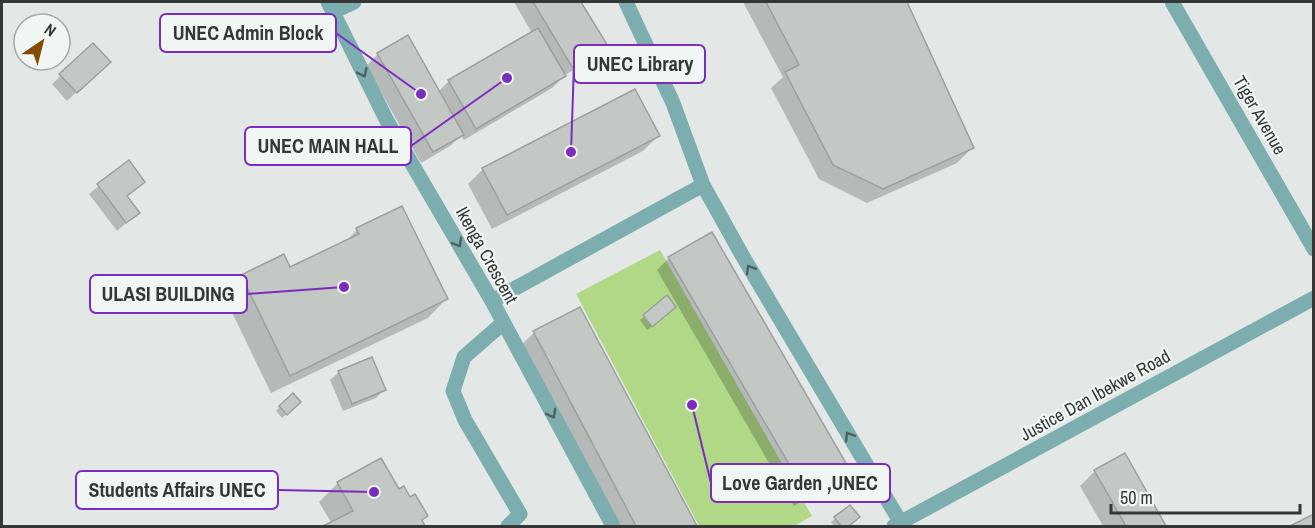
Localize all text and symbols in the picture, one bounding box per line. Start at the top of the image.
north arrow [12,12,72,72]
callout: UNEC Admin Block [160,14,336,52]
text: N [40,18,61,41]
text: UNEC Admin Block [173,19,324,46]
callout: UNEC Library [574,45,705,83]
text: UNEC Library [587,50,694,77]
one-way arrow [356,66,368,77]
street label: Tiger Avenue [1227,71,1293,159]
callout: UNEC MAIN HALL [245,127,411,165]
text: UNEC MAIN HALL [257,132,399,159]
street label: Ikenga Crescent [450,202,524,308]
one-way arrow [451,237,462,247]
one-way arrow [746,265,757,275]
callout: ULASI BUILDING [90,275,247,313]
text: ULASI BUILDING [101,280,235,307]
street label: Justice Dan Ibekwe Road [1015,343,1175,447]
one-way arrow [545,407,556,418]
one-way arrow [845,432,857,442]
callout: Love Garden ,UNEC [711,464,890,502]
text: Love Garden ,UNEC [722,469,878,496]
callout: Students Affairs UNEC [76,471,278,509]
text: Students Affairs UNEC [88,476,266,503]
scale bar [1111,477,1300,515]
text: 50 m [1120,485,1153,510]

